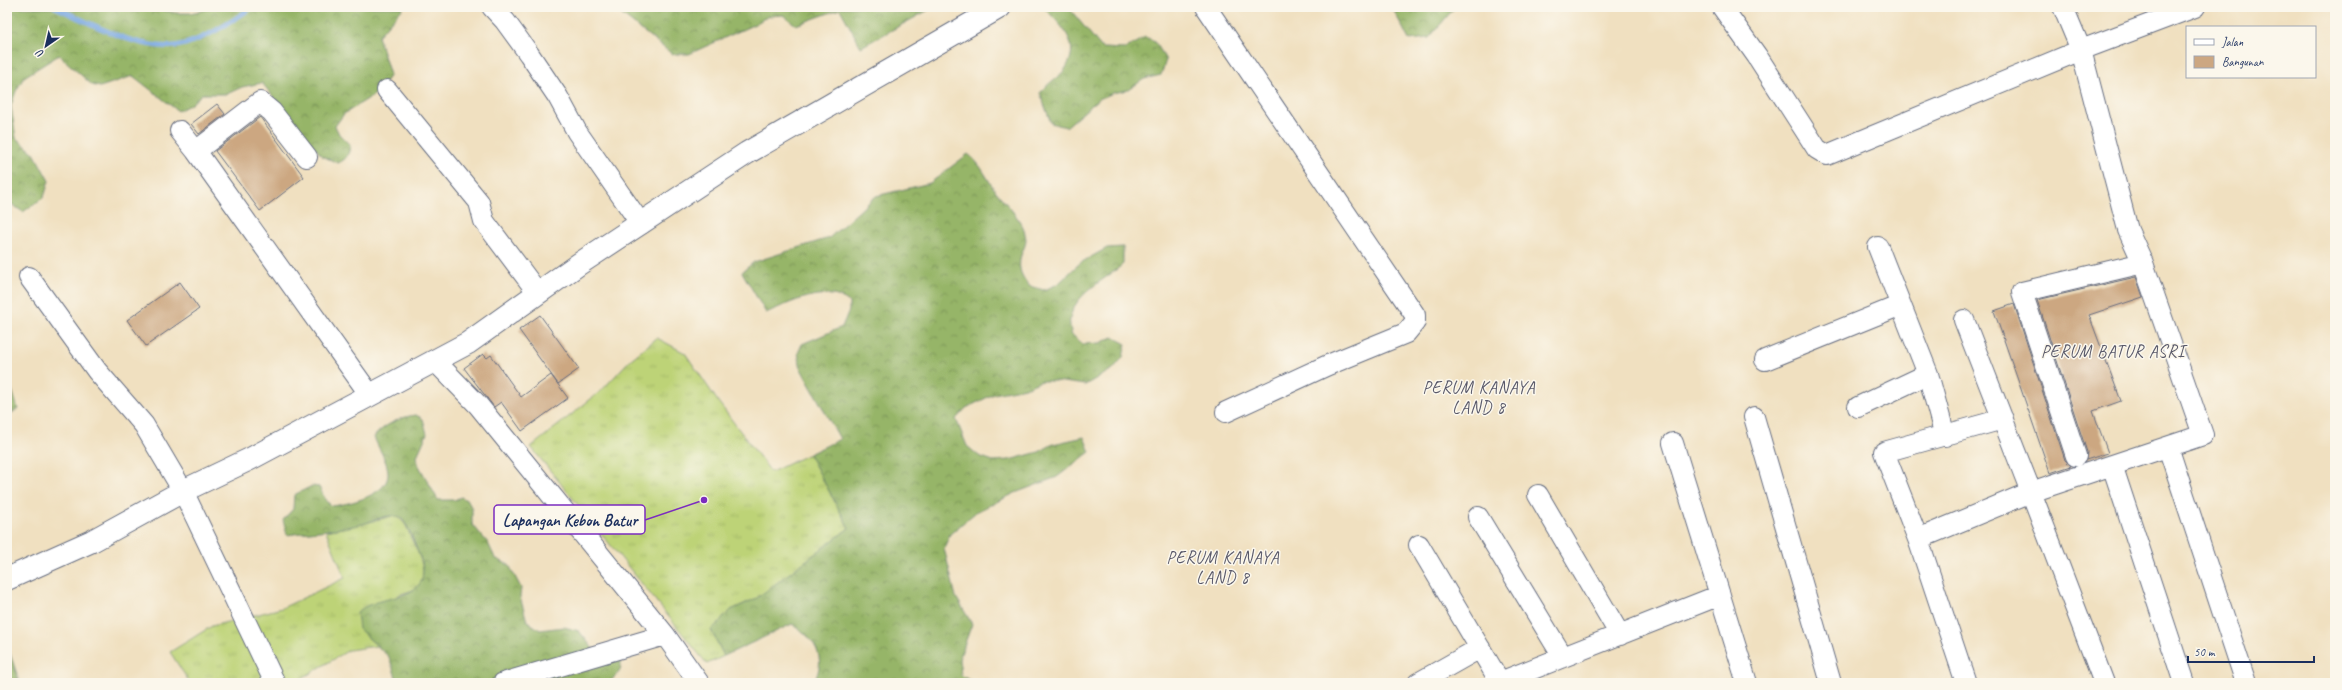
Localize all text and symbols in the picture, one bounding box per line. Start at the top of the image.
north arrow [26,26,66,66]
legend [2186,26,2316,78]
text: Jalan [2221,34,2244,50]
text: U [32,45,47,62]
text: Bangunan [2222,54,2264,70]
district label: PERUM BATUR ASRI [2041,341,2188,362]
district label: PERUM KANAYA LAND 8 [1423,377,1536,418]
callout: Lapangan Kebon Batur [494,505,645,534]
text: Lapangan Kebon Batur [503,510,639,531]
district label: PERUM KANAYA LAND 8 [1167,547,1280,588]
scale bar [2188,638,2314,664]
text: 50 m [2194,644,2216,660]

